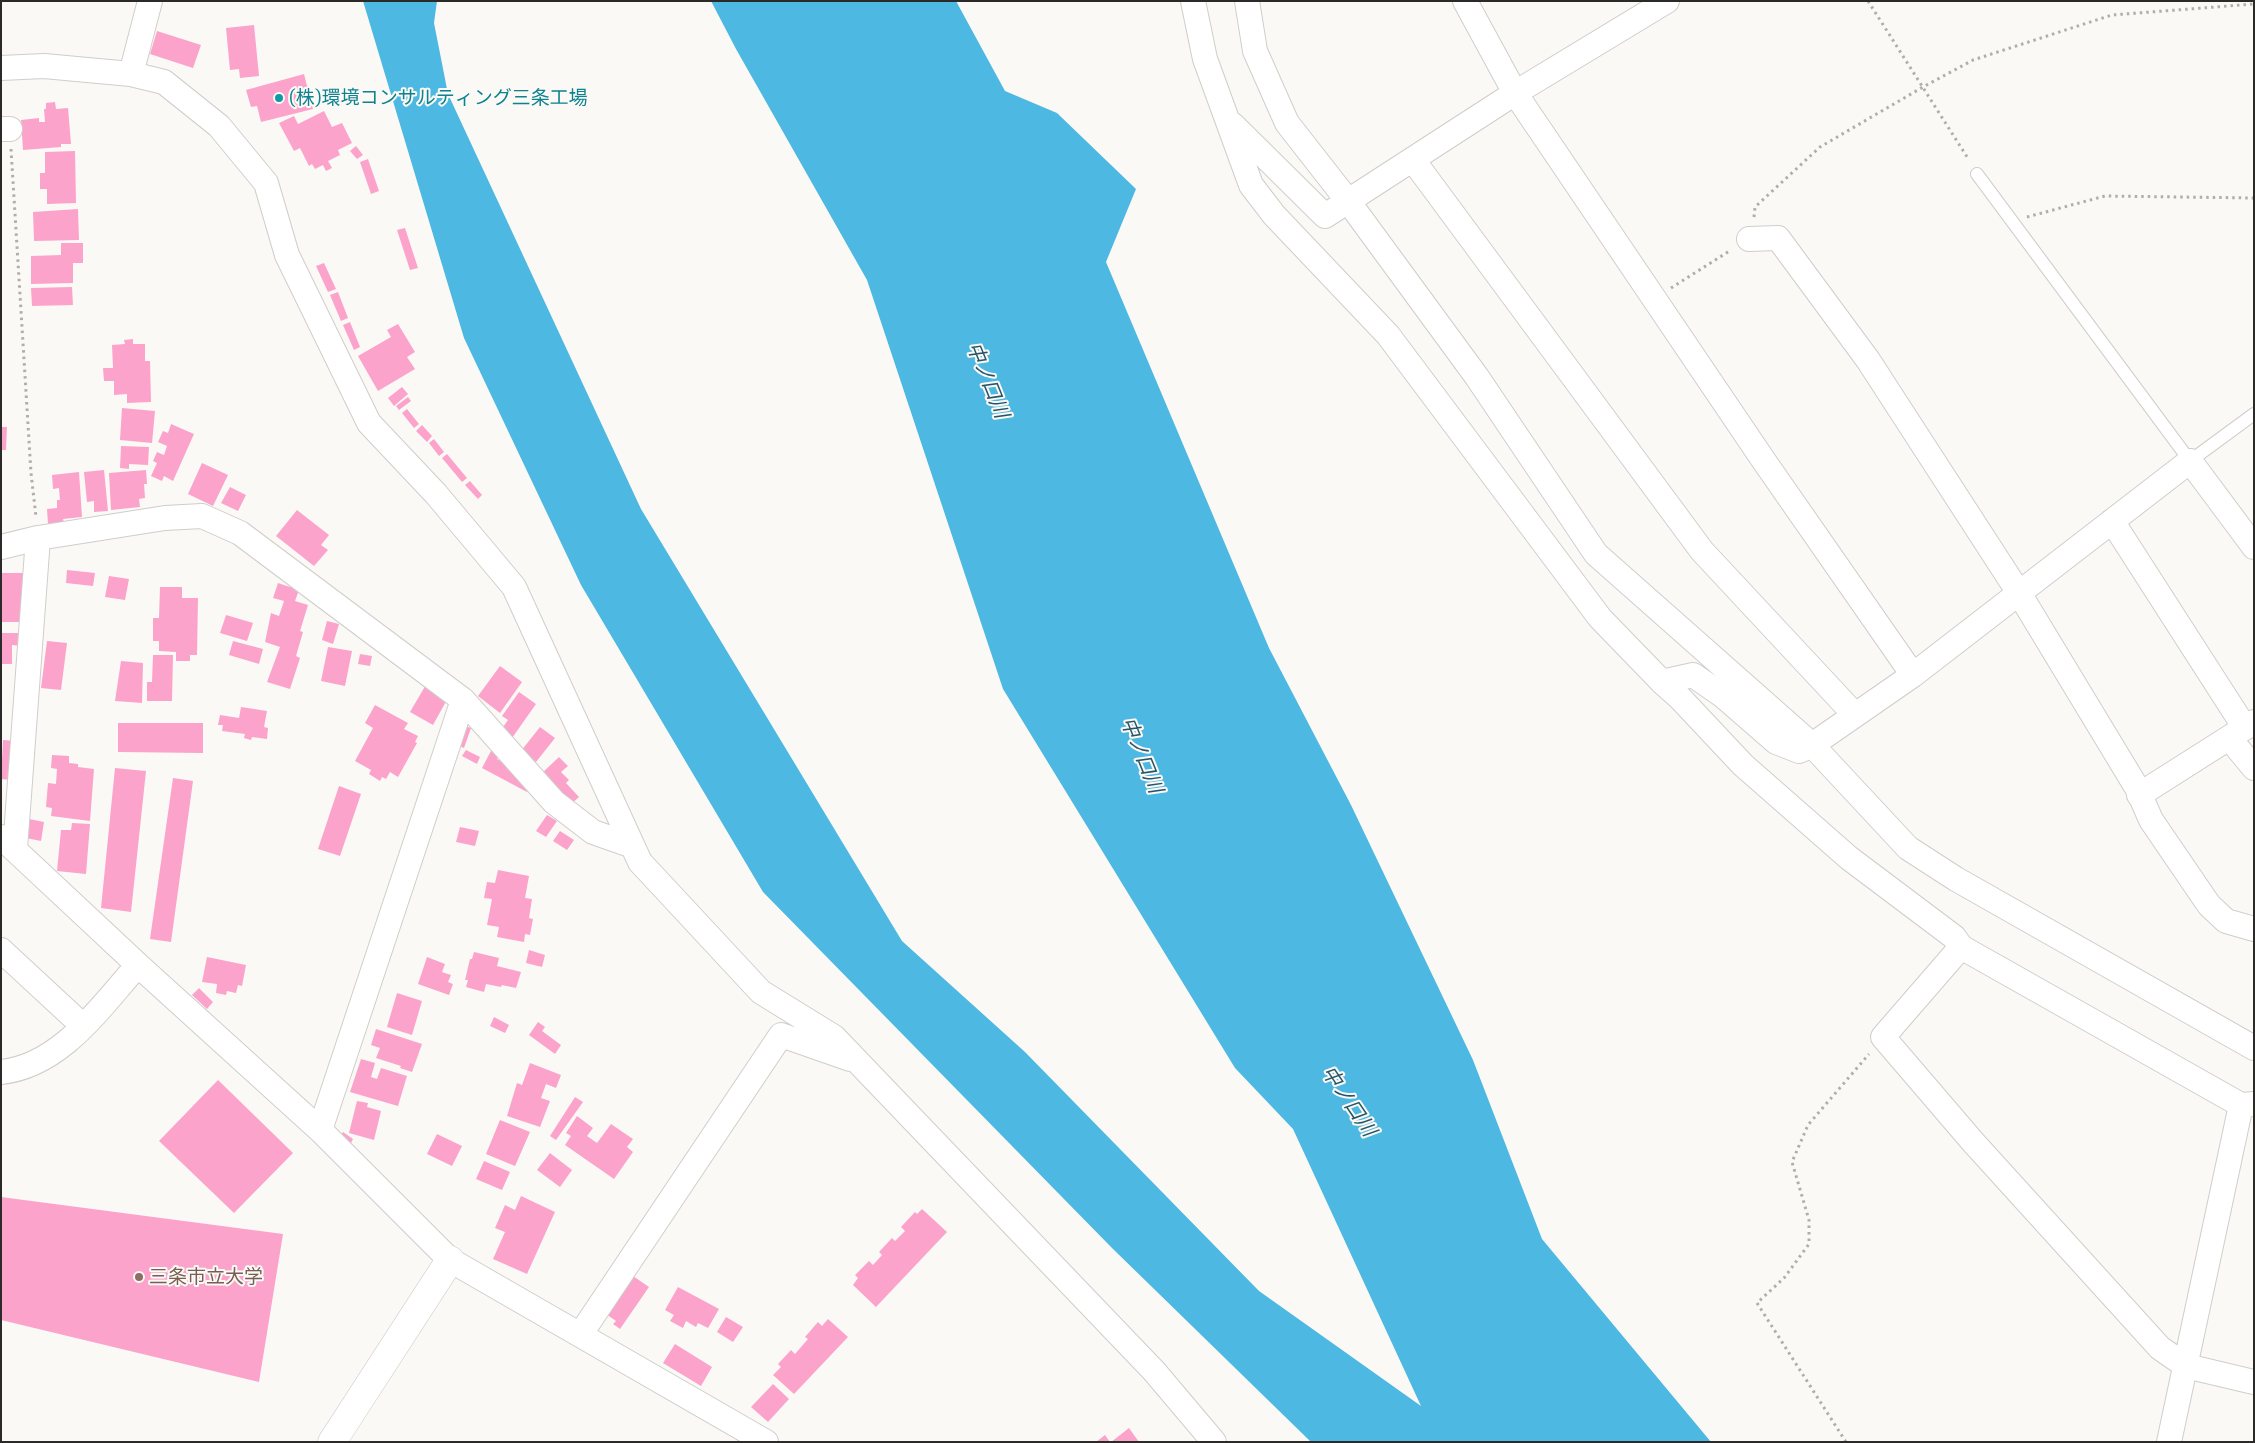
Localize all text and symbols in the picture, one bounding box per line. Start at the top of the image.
place label: (株)環境コンサルティング三条工場 [289,87,588,109]
marker: (株)環境コンサルティング三条工場 [273,92,285,104]
water label: 中ノ口川 [962,338,1014,422]
water label: 中ノ口川 [1116,713,1168,797]
water label: 中ノ口川 [1317,1061,1381,1141]
place label: 三条市立大学 [149,1266,263,1288]
marker: 三条市立大学 [133,1271,145,1283]

